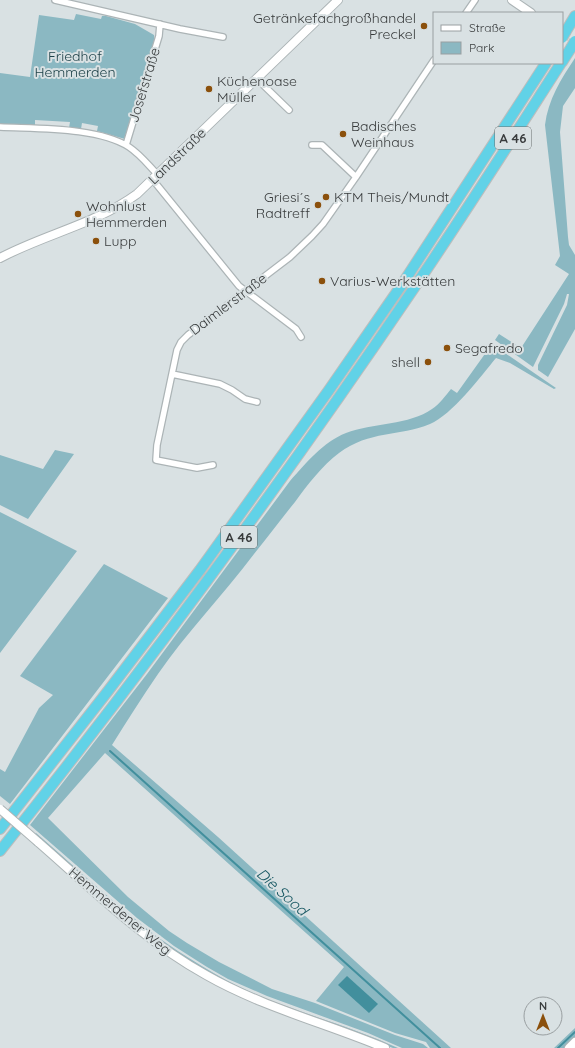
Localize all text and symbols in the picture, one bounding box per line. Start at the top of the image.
place label: Getränkefachgroßhandel Preckel [253,9,416,43]
legend [433,12,563,64]
text: Straße [469,20,506,35]
marker: Getränkefachgroßhandel Preckel [419,21,429,31]
text: Park [469,40,494,55]
street label: Josefstraße [124,45,164,125]
park label: Friedhof Hemmerden [34,47,116,81]
place label: Küchenoase Müller [217,72,297,106]
marker: Küchenoase Müller [204,84,214,94]
place label: Badisches Weinhaus [351,117,416,151]
street label: Landstraße [144,124,210,188]
road number: A 46 [495,127,531,149]
marker: Badisches Weinhaus [338,129,348,139]
place label: Griesi´s Radtreff [256,188,310,222]
place label: KTM Theis/Mundt [334,188,450,206]
marker: KTM Theis/Mundt [321,192,331,202]
place label: Wohnlust Hemmerden [86,197,167,231]
marker: Griesi´s Radtreff [313,200,323,210]
marker: Wohnlust Hemmerden [73,209,83,219]
place label: Lupp [104,232,136,250]
marker: Lupp [91,236,101,246]
street label: Daimlerstraße [186,269,270,339]
place label: Varius-Werkstätten [330,272,455,290]
marker: Varius-Werkstätten [317,276,327,286]
place label: Segafredo [455,339,523,357]
marker: Segafredo [442,343,452,353]
place label: shell [391,353,420,371]
marker: shell [423,357,433,367]
road number: A 46 [221,526,257,548]
street label: Hemmerdener Weg [65,863,175,959]
water label: Die Sood [253,864,313,921]
north arrow [523,996,563,1036]
text: N [539,999,547,1013]

